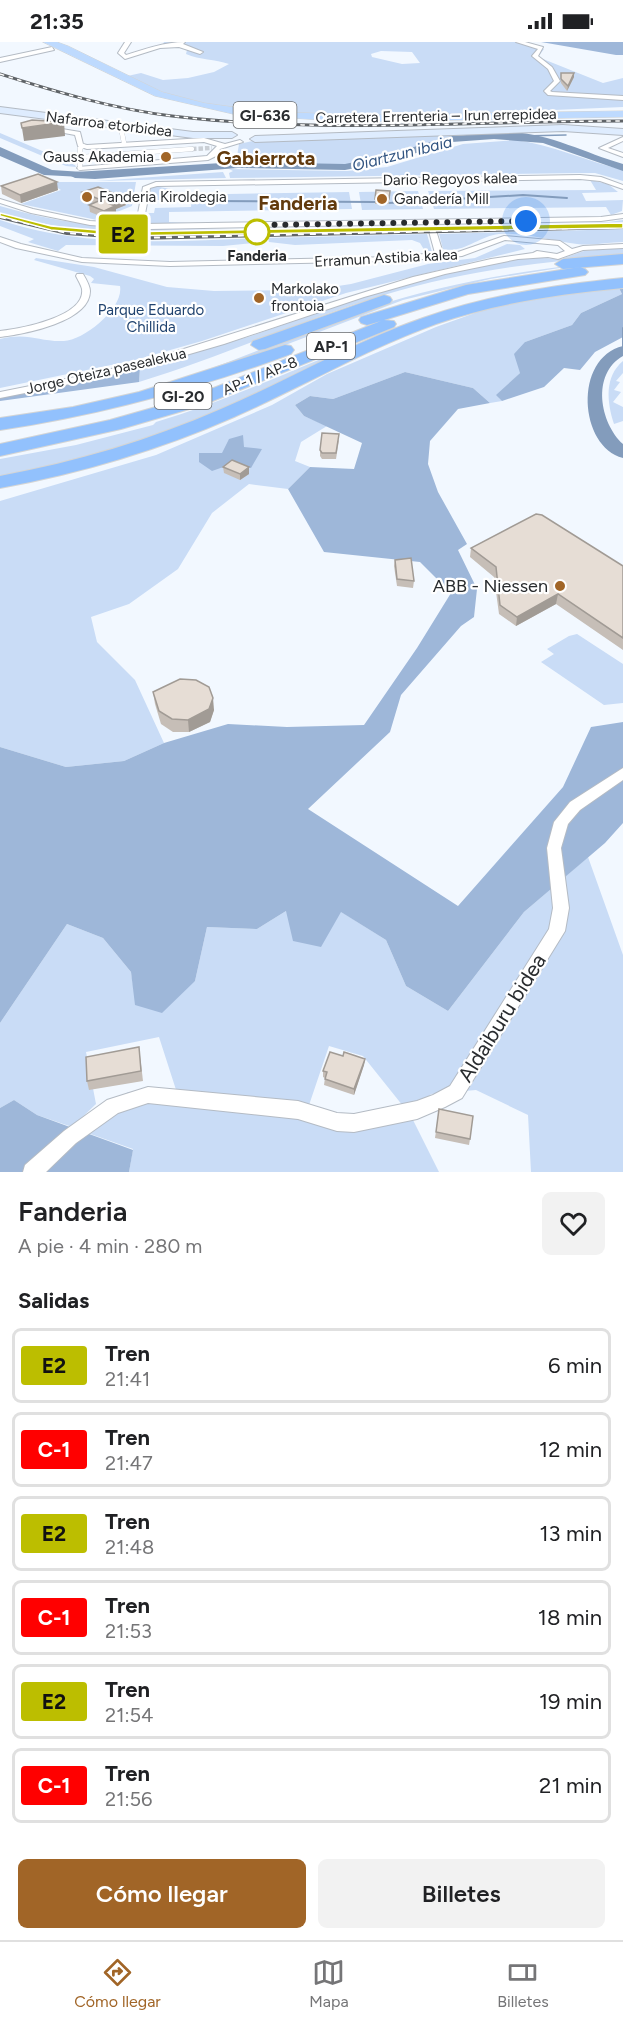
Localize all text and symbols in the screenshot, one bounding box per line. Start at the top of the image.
text: 21:35 [30,8,84,35]
road number: GI-636 [234,102,296,128]
street label: Carretera Errenteria – Irun errepidea [315,105,557,127]
street label: Nafarroa etorbidea [45,107,173,141]
water label: Oiartzun ibaia [350,132,454,175]
district label: Gabierrota [216,146,316,170]
place label: Gauss Akademia [43,148,154,166]
marker: Gauss Akademia [159,150,173,164]
street label: Dario Regoyos kalea [382,169,518,189]
place label: Fanderia Kiroldegia [99,188,227,206]
marker: Fanderia Kiroldegia [80,190,94,204]
place label: Ganadería Mill [394,190,489,208]
district label: Fanderia [258,191,338,215]
marker: Ganadería Mill [375,192,389,206]
your location [511,206,541,236]
line badge: E2 [96,214,150,254]
marker: Fanderia [244,219,270,245]
text: E2 [111,222,135,247]
street label: Erramun Astibia kalea [314,245,458,271]
place label: Fanderia [227,247,287,265]
place label: Markolako frontoia [271,280,339,315]
marker: Markolako frontoia [252,291,266,305]
park label: Parque Eduardo Chillida [98,301,205,336]
road number: AP-1 [307,333,355,359]
street label: Jorge Oteiza pasealekua [24,344,188,398]
street label: AP-1 / AP-8 [220,353,300,399]
road number: GI-20 [154,383,212,409]
place label: ABB - Niessen [433,575,548,597]
marker: ABB - Niessen [553,579,567,593]
street label: Aldaiburu bidea [452,949,551,1086]
button: heart [542,1192,605,1255]
text: Fanderia [18,1194,127,1228]
text: A pie · 4 min · 280 m [18,1234,202,1258]
text: Salidas [18,1287,89,1314]
text: Tren [105,1340,150,1367]
text: 6 min [548,1352,602,1379]
text: E2 [42,1353,66,1378]
text: 21:41 [105,1367,150,1391]
text: Tren [105,1424,150,1451]
text: 12 min [539,1436,602,1463]
text: C-1 [38,1437,70,1462]
text: 21:47 [105,1451,153,1475]
text: Tren [105,1508,150,1535]
text: 13 min [539,1520,602,1547]
text: E2 [42,1521,66,1546]
text: 21:48 [105,1535,154,1559]
text: Tren [105,1592,150,1619]
text: 18 min [538,1604,602,1631]
text: C-1 [38,1605,70,1630]
text: 21:53 [105,1619,152,1643]
text: Tren [105,1676,150,1703]
text: 19 min [539,1688,602,1715]
text: E2 [42,1689,66,1714]
text: 21:54 [105,1703,153,1727]
text: Tren [105,1760,150,1787]
text: 21 min [539,1772,602,1799]
text: C-1 [38,1773,70,1798]
text: 21:56 [105,1787,152,1811]
button: Cómo llegar [18,1859,306,1928]
button: Billetes [318,1859,605,1928]
tab: Cómo llegar [74,1956,161,2011]
tab: Mapa [309,1956,349,2011]
tab: Billetes [497,1956,549,2011]

